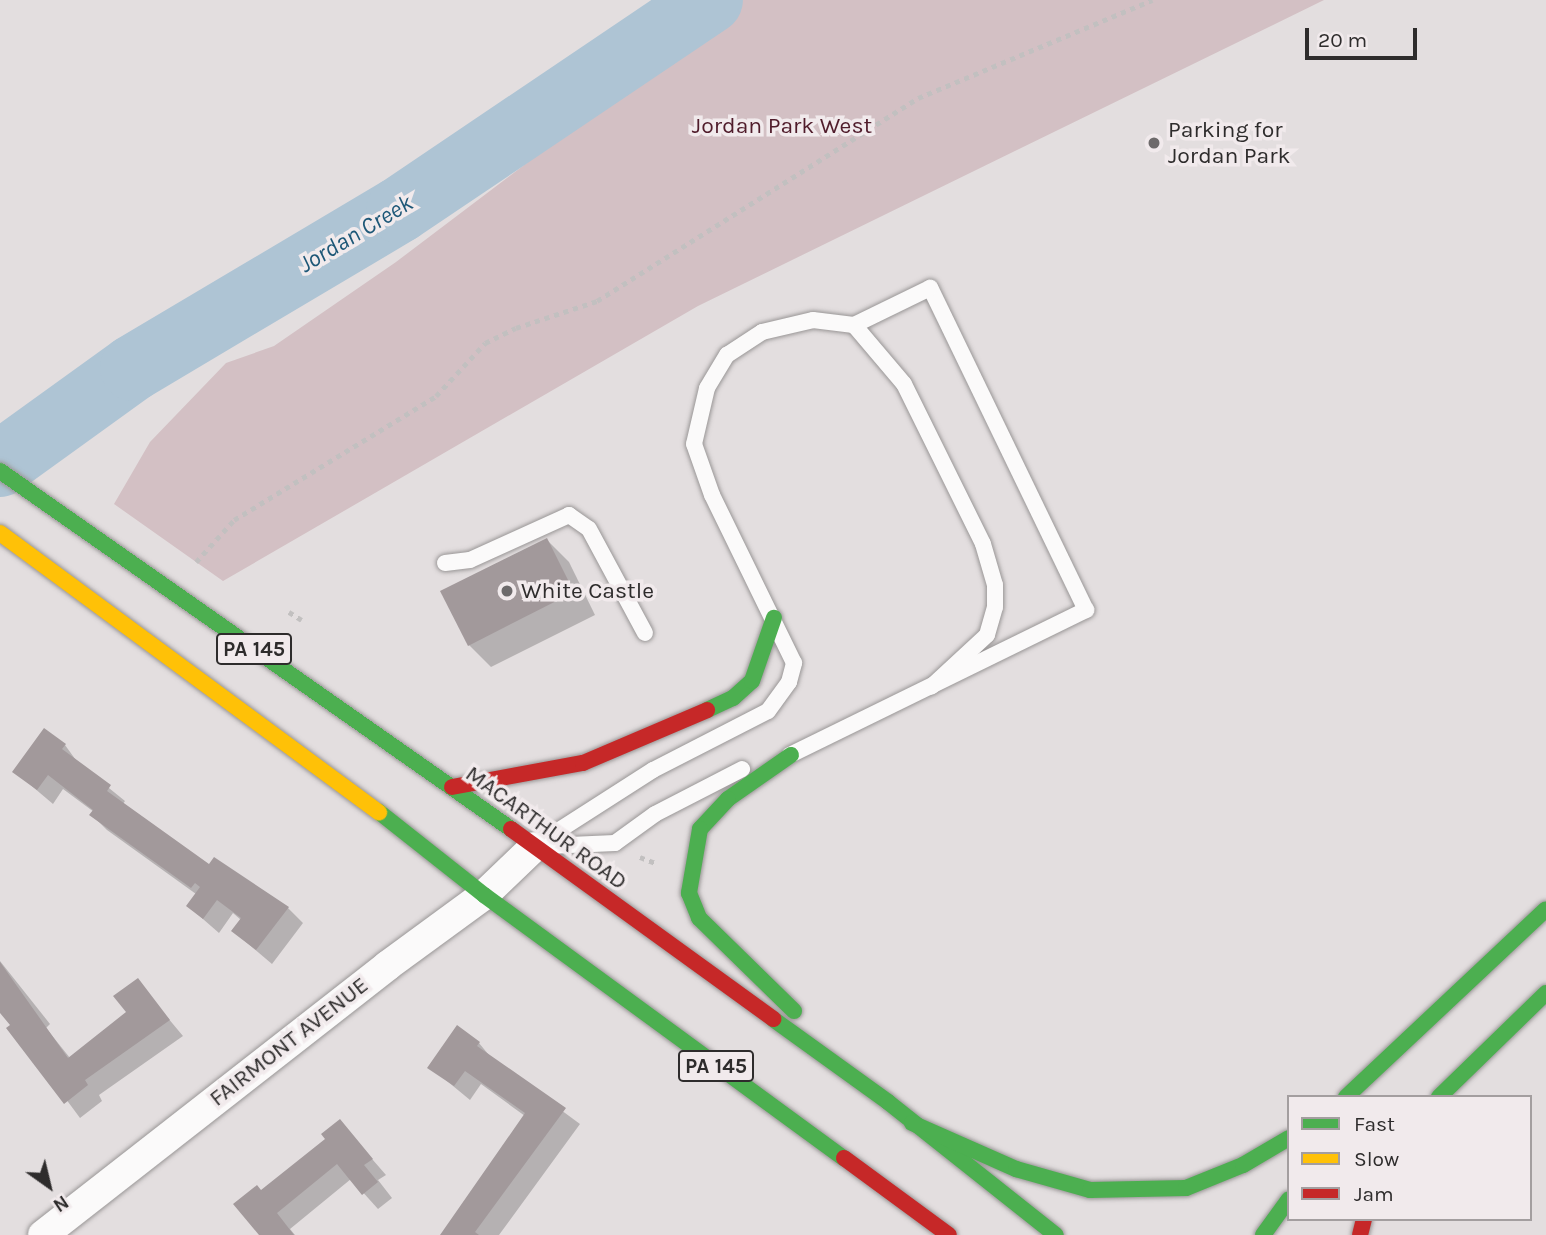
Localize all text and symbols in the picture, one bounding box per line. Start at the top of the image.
scale bar [1308,14,1420,58]
text: 20 m [1318,28,1367,52]
park label: Jordan Park West [692,112,872,140]
place label: Parking for Jordan Park [1168,116,1290,170]
marker: Parking for Jordan Park [1146,135,1162,151]
water label: Jordan Creek [294,189,418,279]
place label: White Castle [521,577,654,605]
marker: White Castle [499,583,515,599]
road number: PA 145 [216,632,292,666]
street label: MACARTHUR ROAD [460,760,632,896]
street label: FAIRMONT AVENUE [204,972,374,1112]
road number: PA 145 [678,1048,754,1084]
legend [1287,1095,1532,1221]
text: Fast [1354,1112,1395,1136]
text: Slow [1354,1147,1399,1171]
north arrow [14,1151,84,1221]
text: Jam [1354,1182,1394,1206]
text: N [49,1190,73,1216]

